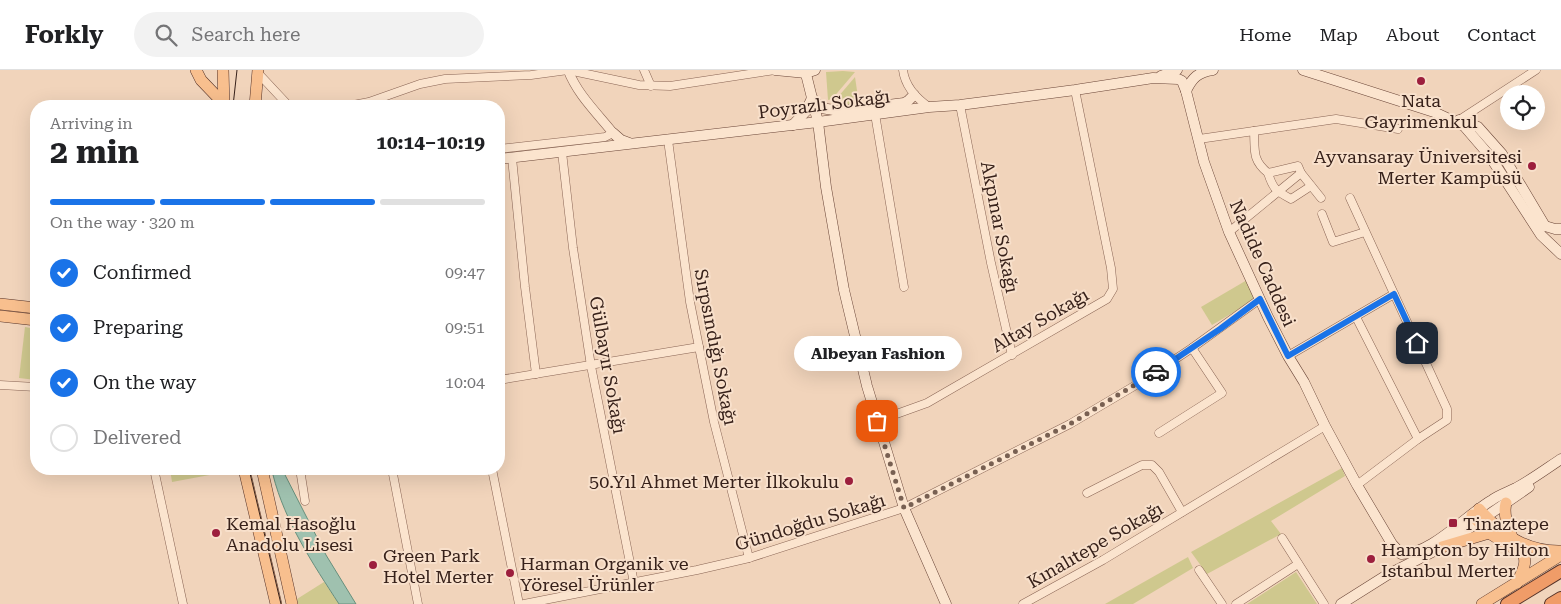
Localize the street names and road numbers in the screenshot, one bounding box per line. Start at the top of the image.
street label: Poyrazlı Sokağı [757,85,891,123]
street label: Akpınar Sokağı [977,159,1023,295]
street label: Nadide Caddesi [1226,196,1300,330]
street label: Sırpsındığı Sokağı [691,267,742,427]
street label: Altay Sokağı [988,284,1092,356]
street label: Gülbayır Sokağı [586,295,630,436]
street label: Gündoğdu Sokağı [732,489,888,555]
street label: Kınalıtepe Sokağı [1023,497,1167,592]

